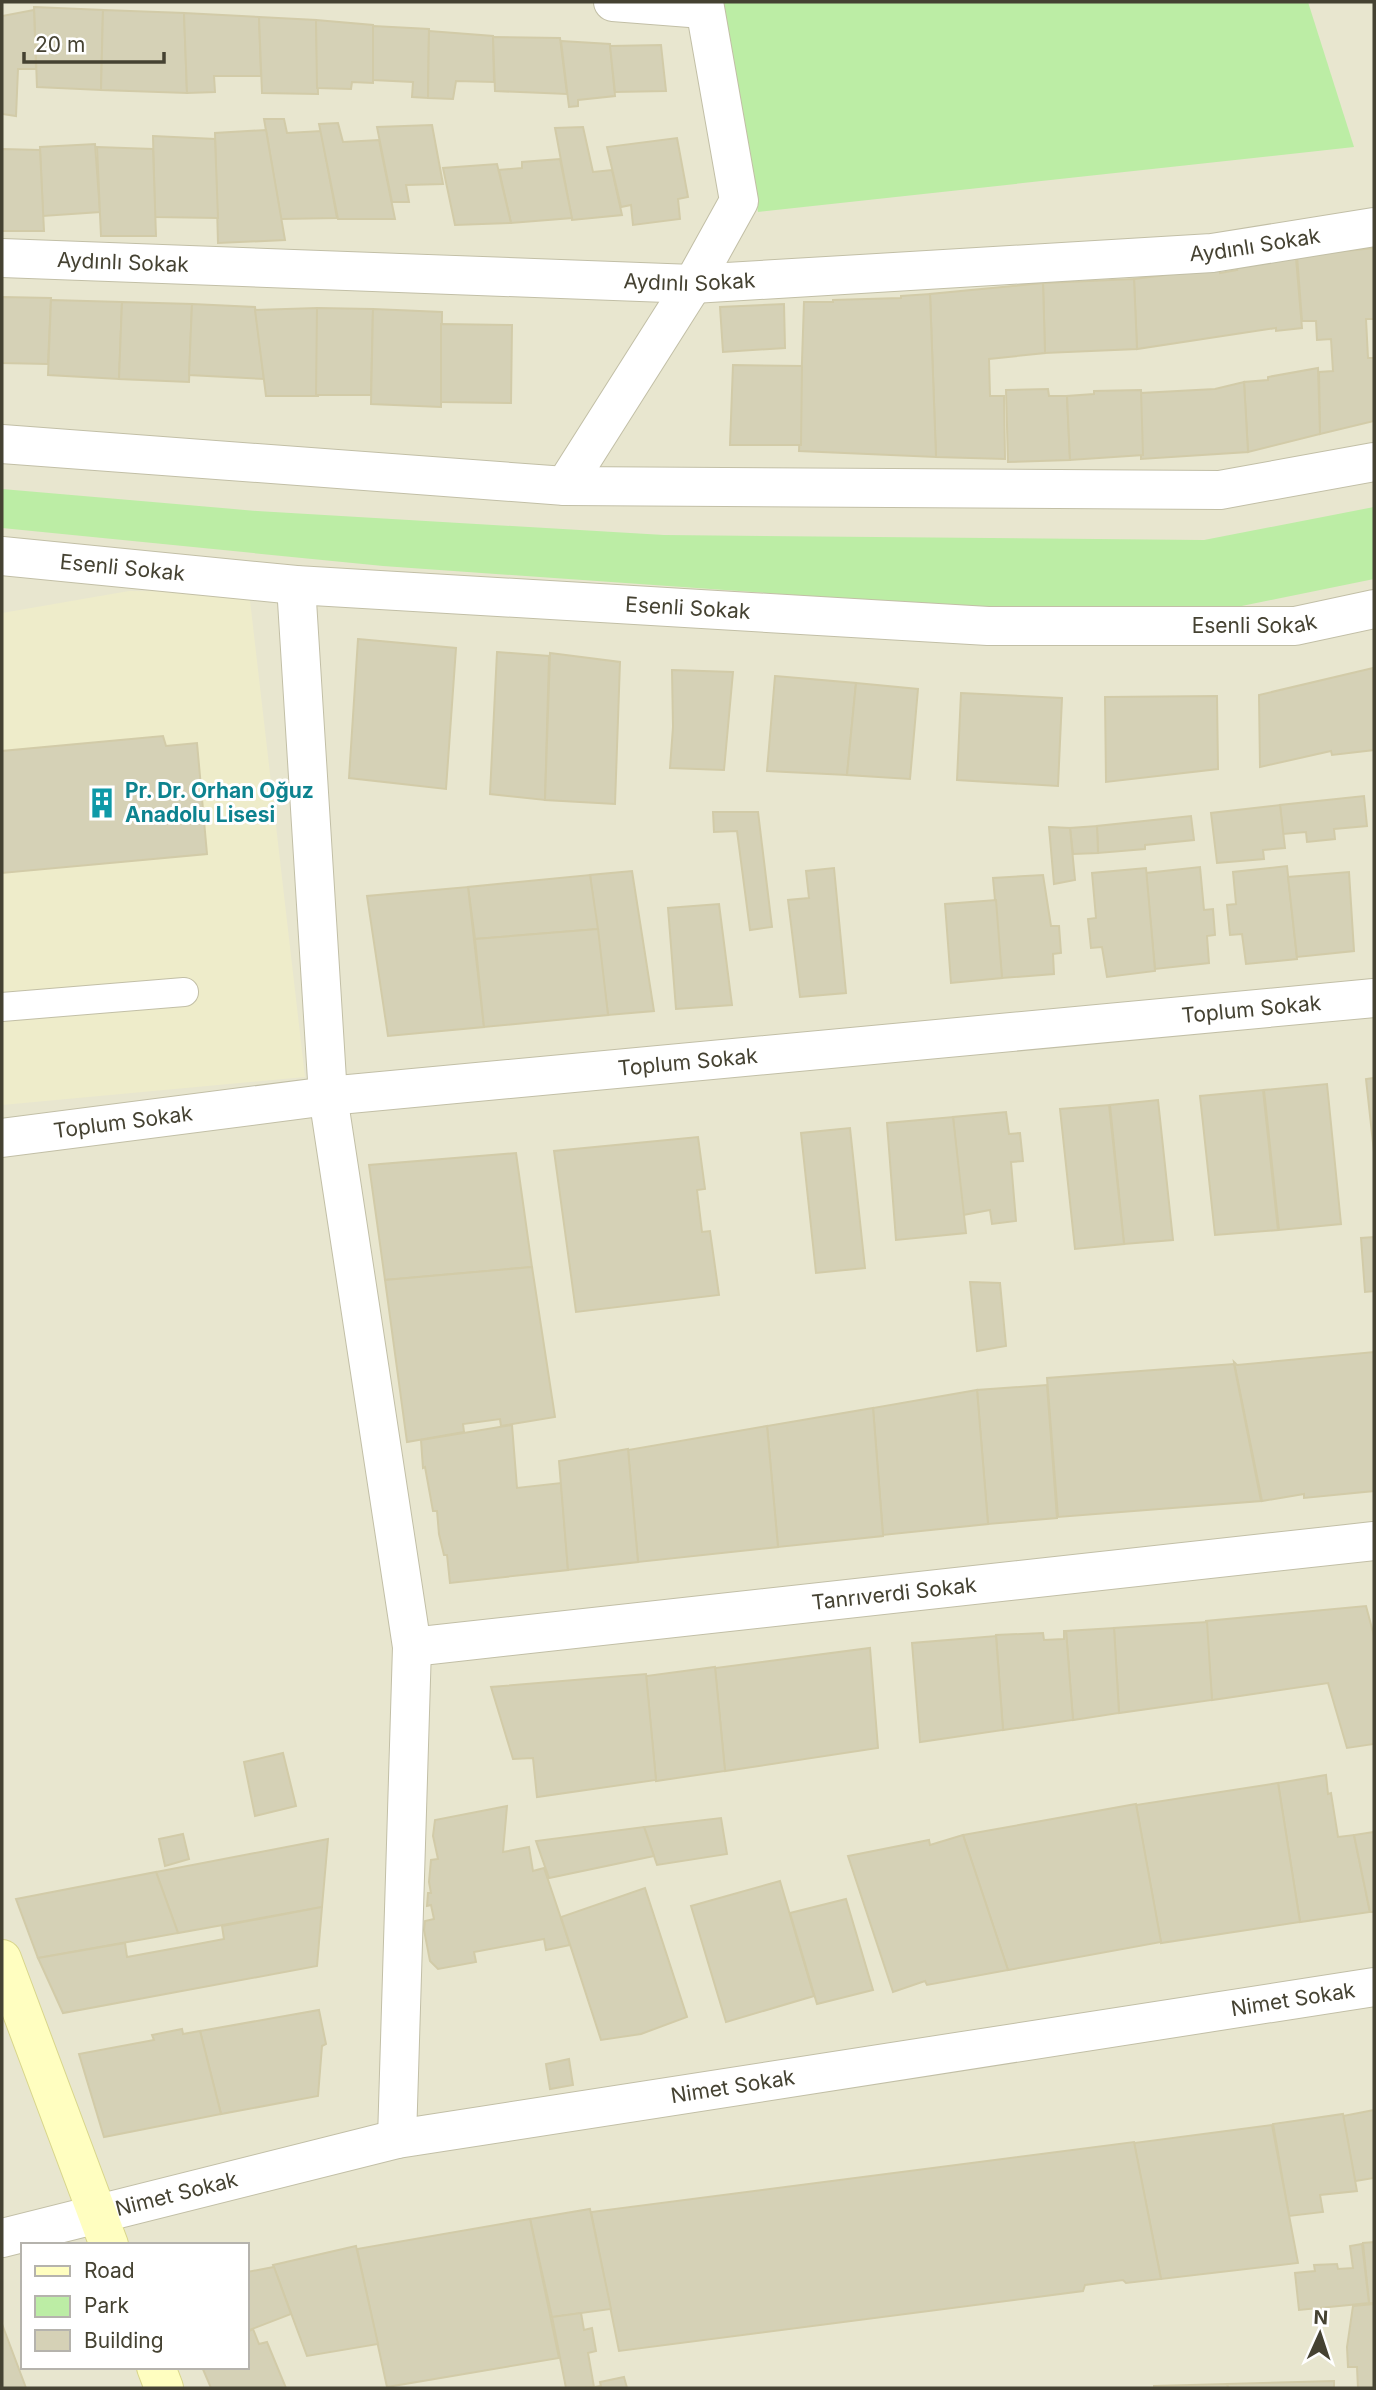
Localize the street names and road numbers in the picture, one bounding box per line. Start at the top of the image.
street label: Aydınlı Sokak [1189,223,1323,266]
street label: Aydınlı Sokak [57,247,190,277]
street label: Aydınlı Sokak [623,267,757,296]
street label: Esenli Sokak [59,549,187,586]
street label: Esenli Sokak [625,592,752,624]
street label: Esenli Sokak [1192,609,1320,638]
street label: Toplum Sokak [1180,990,1323,1028]
street label: Toplum Sokak [617,1043,759,1081]
street label: Toplum Sokak [52,1101,194,1143]
street label: Tanrıverdi Sokak [810,1572,978,1615]
street label: Nimet Sokak [1229,1977,1357,2021]
street label: Nimet Sokak [669,2064,797,2108]
street label: Nimet Sokak [113,2166,241,2221]

